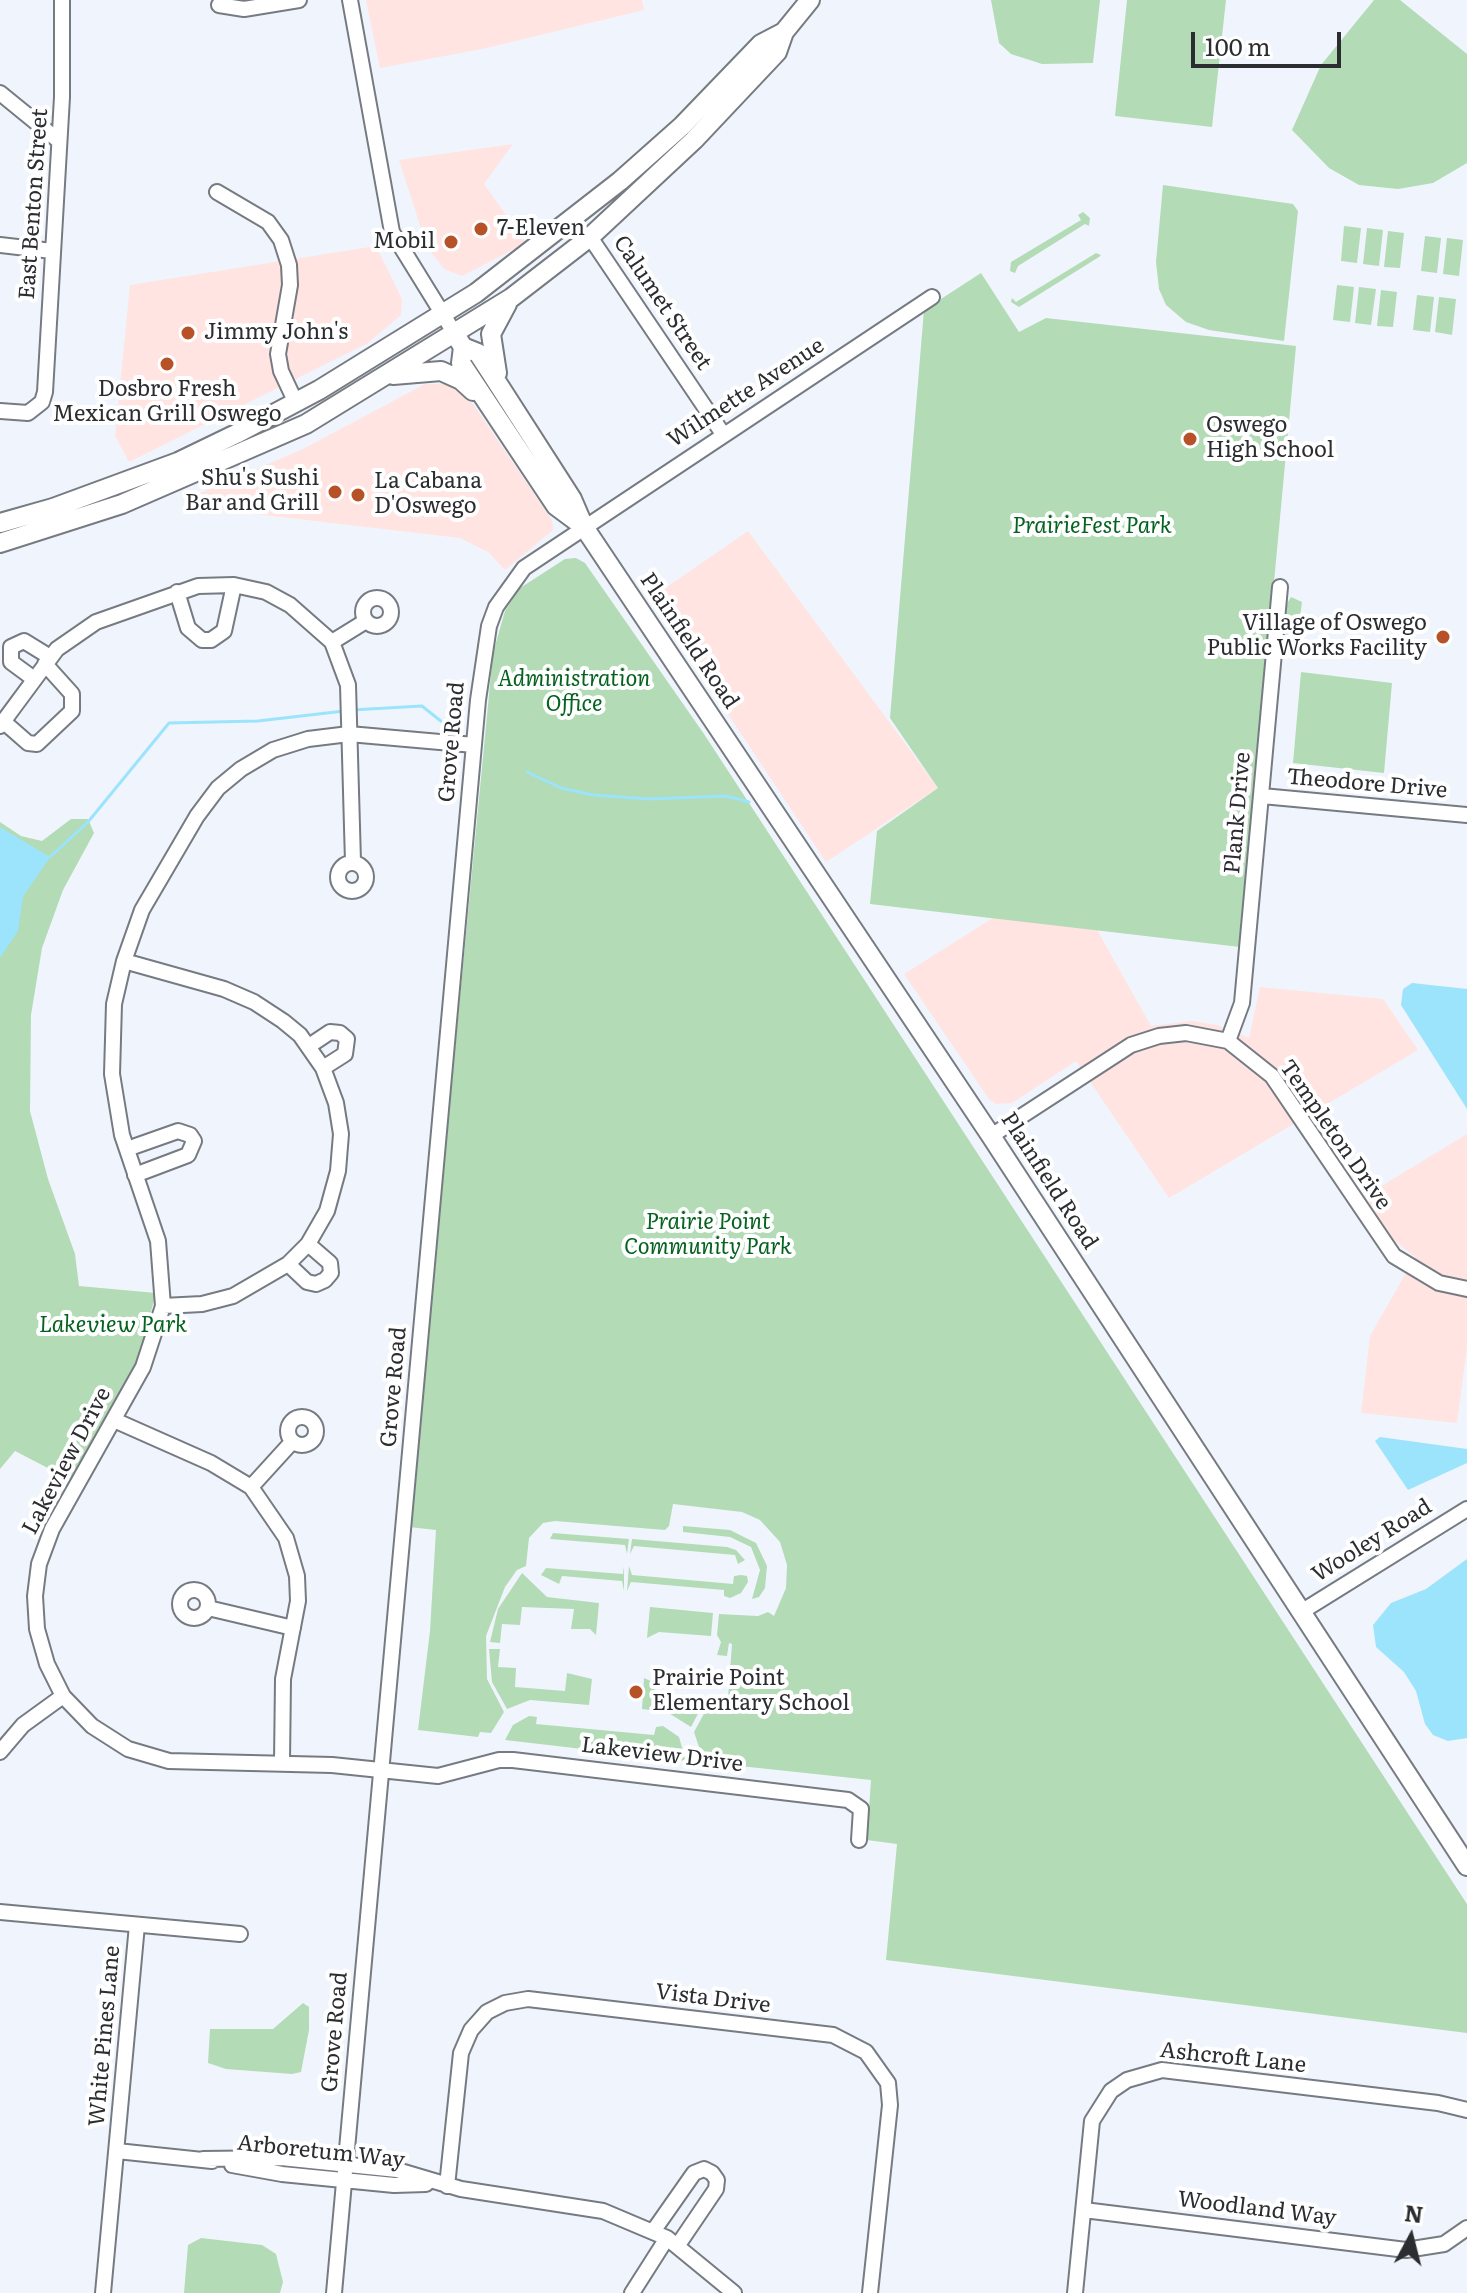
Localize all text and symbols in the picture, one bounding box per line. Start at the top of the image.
scale bar [1195,16,1345,66]
text: 100 m [1205,28,1271,63]
street label: East Benton Street [14,107,54,301]
place label: 7-Eleven [497,216,585,242]
marker: 7-Eleven [472,220,490,238]
place label: Mobil [373,229,435,255]
street label: Calumet Street [607,231,717,375]
marker: Mobil [442,233,460,251]
place label: Jimmy John's [204,320,348,346]
marker: Jimmy John's [179,324,197,342]
street label: Wilmette Avenue [663,333,829,453]
marker: Dosbro Fresh Mexican Grill Oswego [158,355,176,373]
place label: Dosbro Fresh Mexican Grill Oswego [52,377,282,428]
place label: Oswego High School [1206,413,1334,464]
marker: Oswego High School [1181,430,1199,448]
place label: Shu's Sushi Bar and Grill [185,466,319,518]
place label: La Cabana D'Oswego [374,469,482,520]
marker: Shu's Sushi Bar and Grill [326,483,344,501]
marker: La Cabana D'Oswego [349,486,367,504]
park label: PrairieFest Park [1012,514,1172,540]
street label: Plainfield Road [634,568,744,714]
place label: Village of Oswego Public Works Facility [1207,611,1427,662]
marker: Village of Oswego Public Works Facility [1434,628,1452,646]
park label: Administration Office [498,667,650,718]
street label: Grove Road [434,681,470,803]
street label: Plank Drive [1220,751,1256,875]
street label: Theodore Drive [1286,764,1448,804]
street label: Templeton Drive [1274,1055,1396,1215]
street label: Plainfield Road [995,1108,1103,1254]
park label: Prairie Point Community Park [624,1210,792,1262]
park label: Lakeview Park [39,1313,187,1339]
street label: Grove Road [376,1326,412,1448]
street label: Lakeview Drive [17,1383,117,1539]
street label: Wooley Road [1307,1494,1437,1588]
place label: Prairie Point Elementary School [652,1666,850,1718]
marker: Prairie Point Elementary School [627,1683,645,1701]
street label: Lakeview Drive [580,1732,744,1778]
street label: White Pines Lane [84,1944,126,2128]
street label: Grove Road [317,1971,353,2093]
street label: Vista Drive [654,1979,772,2019]
street label: Ashcroft Lane [1159,2037,1307,2079]
street label: Arboretum Way [236,2130,406,2174]
street label: Woodland Way [1176,2186,1338,2232]
text: N [1403,2195,1425,2230]
north arrow [1371,2197,1451,2277]

